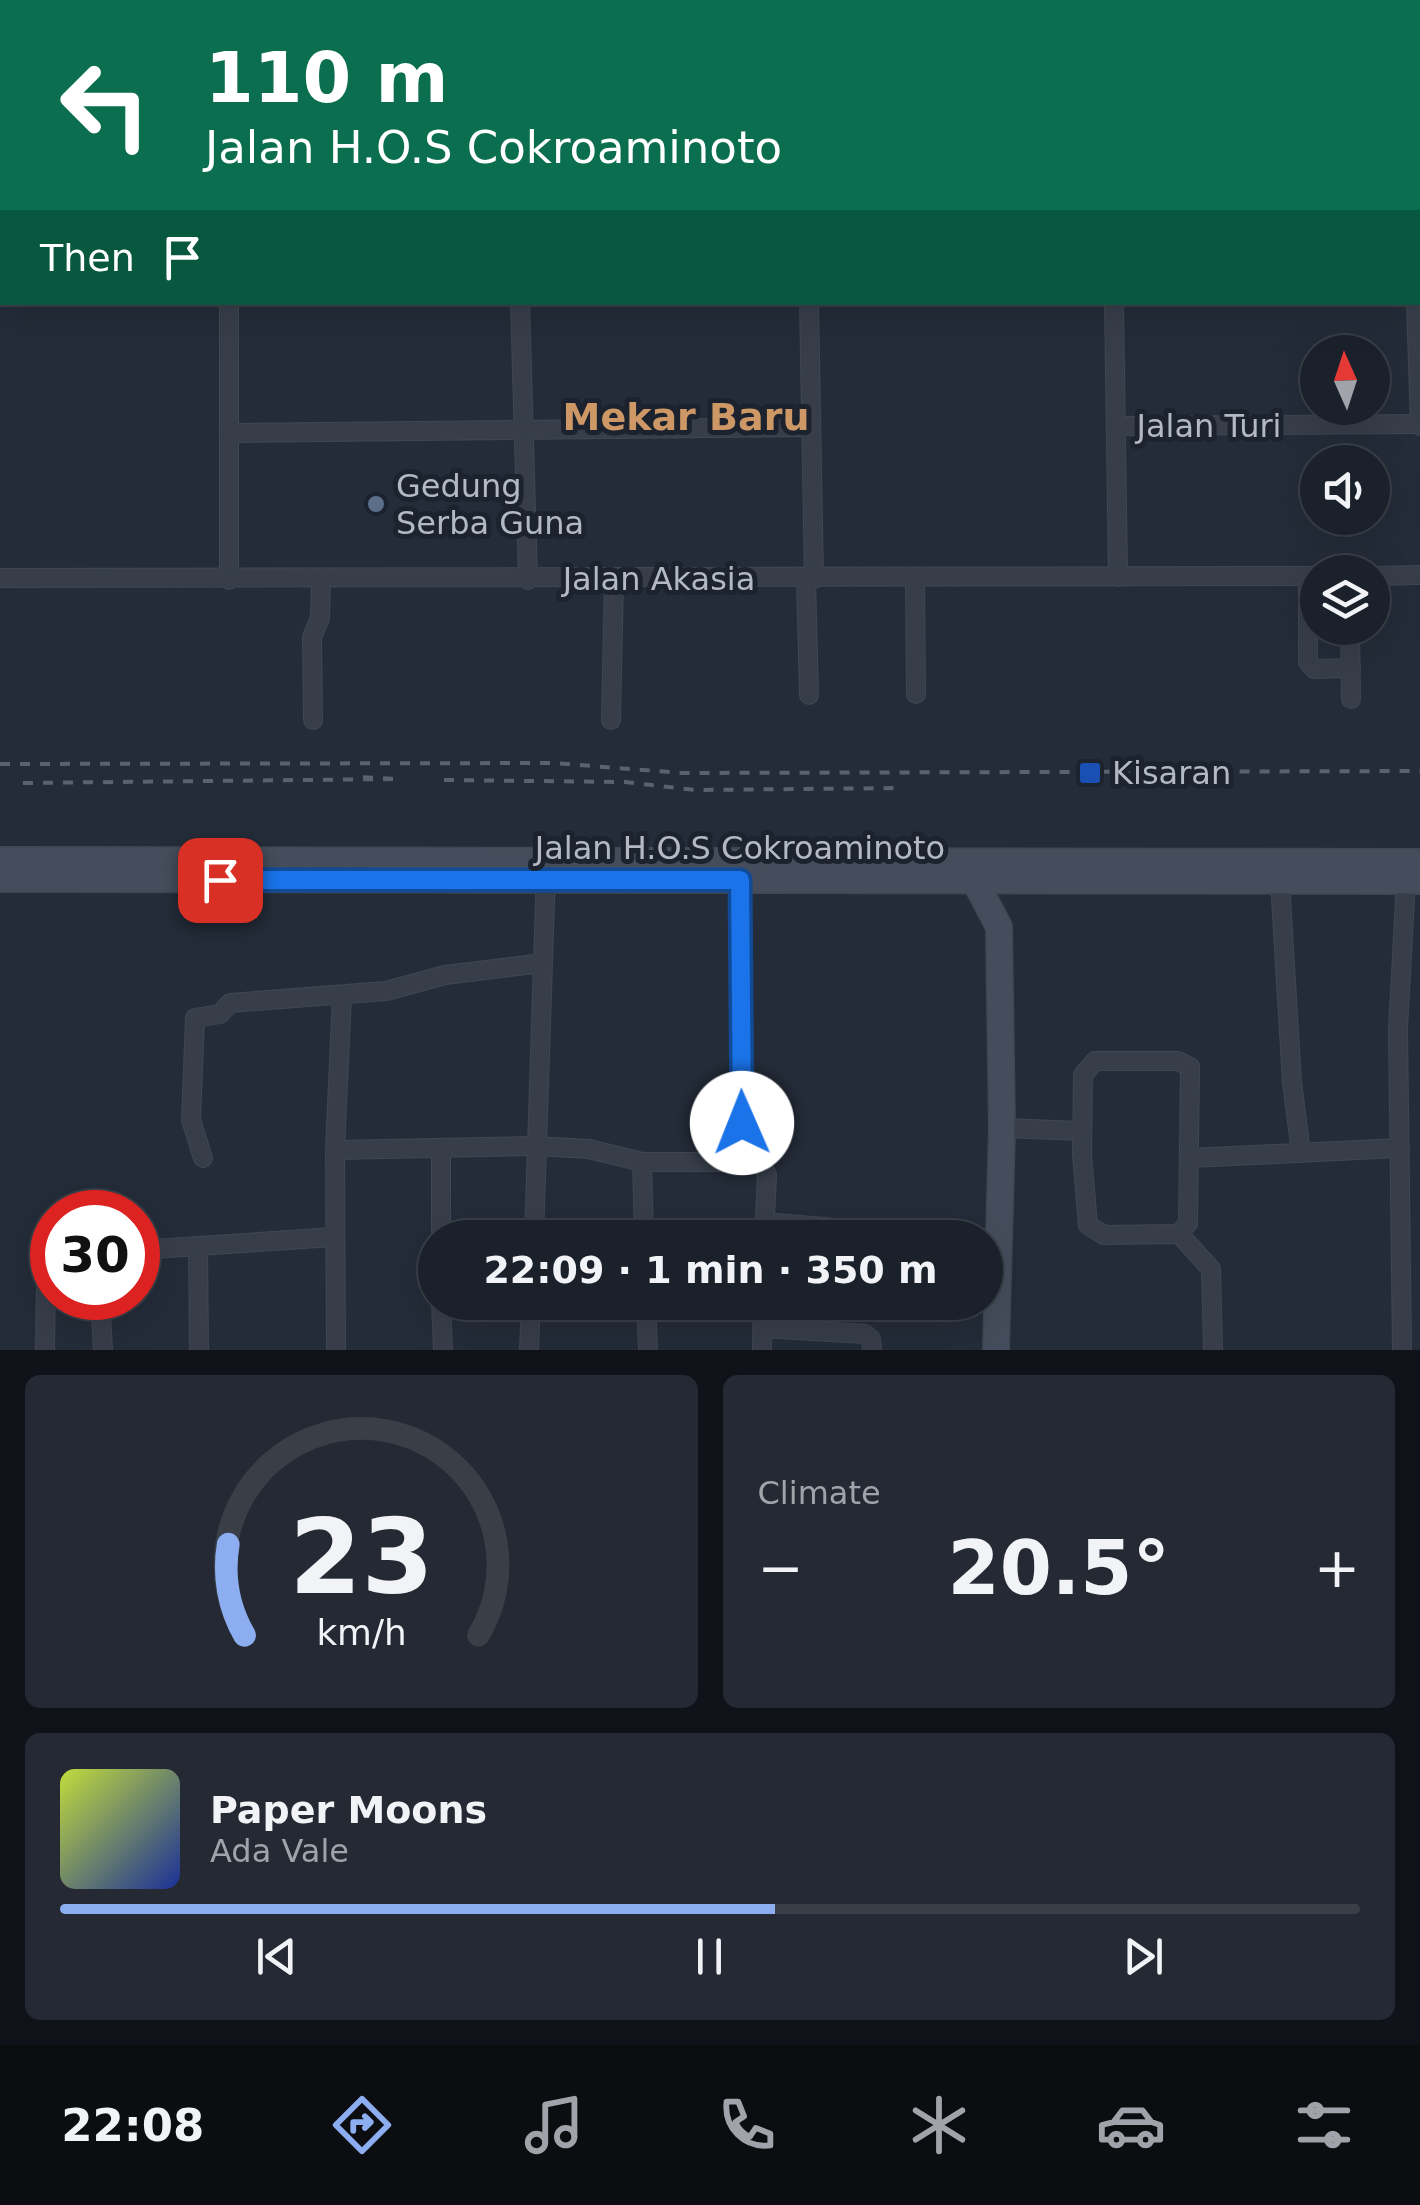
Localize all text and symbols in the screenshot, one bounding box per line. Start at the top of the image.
text: 110 m [205,37,448,119]
icon: left [40,40,170,170]
text: Jalan H.O.S Cokroaminoto [205,121,782,174]
icon: arrive [155,230,210,285]
text: Then [40,236,135,280]
north arrow [1300,335,1390,425]
map controls [1300,335,1390,645]
district label: Mekar Baru [563,395,809,439]
street label: Jalan Turi [1134,407,1282,445]
button: sound [1300,445,1390,535]
place label: Gedung Serba Guna [396,467,584,542]
marker: Gedung Serba Guna [365,493,387,515]
button: layers [1300,555,1390,645]
street label: Jalan Akasia [561,560,755,598]
place label: Kisaran [1112,754,1231,792]
marker: Kisaran [1077,760,1103,786]
street label: Jalan H.O.S Cokroaminoto [533,829,945,867]
pin [178,838,263,923]
icon: arrive [193,853,248,908]
position arrow [690,1071,794,1175]
speed limit sign: 30 [30,1190,160,1320]
text: 22:09 · 1 min · 350 m [483,1248,938,1292]
text: Climate [758,1474,881,1512]
text: 23 [289,1496,434,1618]
text: 20.5° [947,1524,1170,1612]
text: − [758,1536,804,1600]
text: + [1314,1536,1360,1600]
text: km/h [316,1612,406,1653]
text: Paper Moons [210,1788,487,1832]
text: Ada Vale [210,1832,349,1870]
icon: previous [249,1929,304,1984]
icon: pause [682,1929,737,1984]
icon: next [1116,1929,1171,1984]
icon: directions [327,2090,397,2160]
icon: music [519,2090,589,2160]
icon: phone [712,2090,782,2160]
icon: climate [904,2090,974,2160]
icon: car [1096,2090,1166,2160]
icon: filters [1289,2090,1359,2160]
text: 22:08 [61,2099,204,2152]

